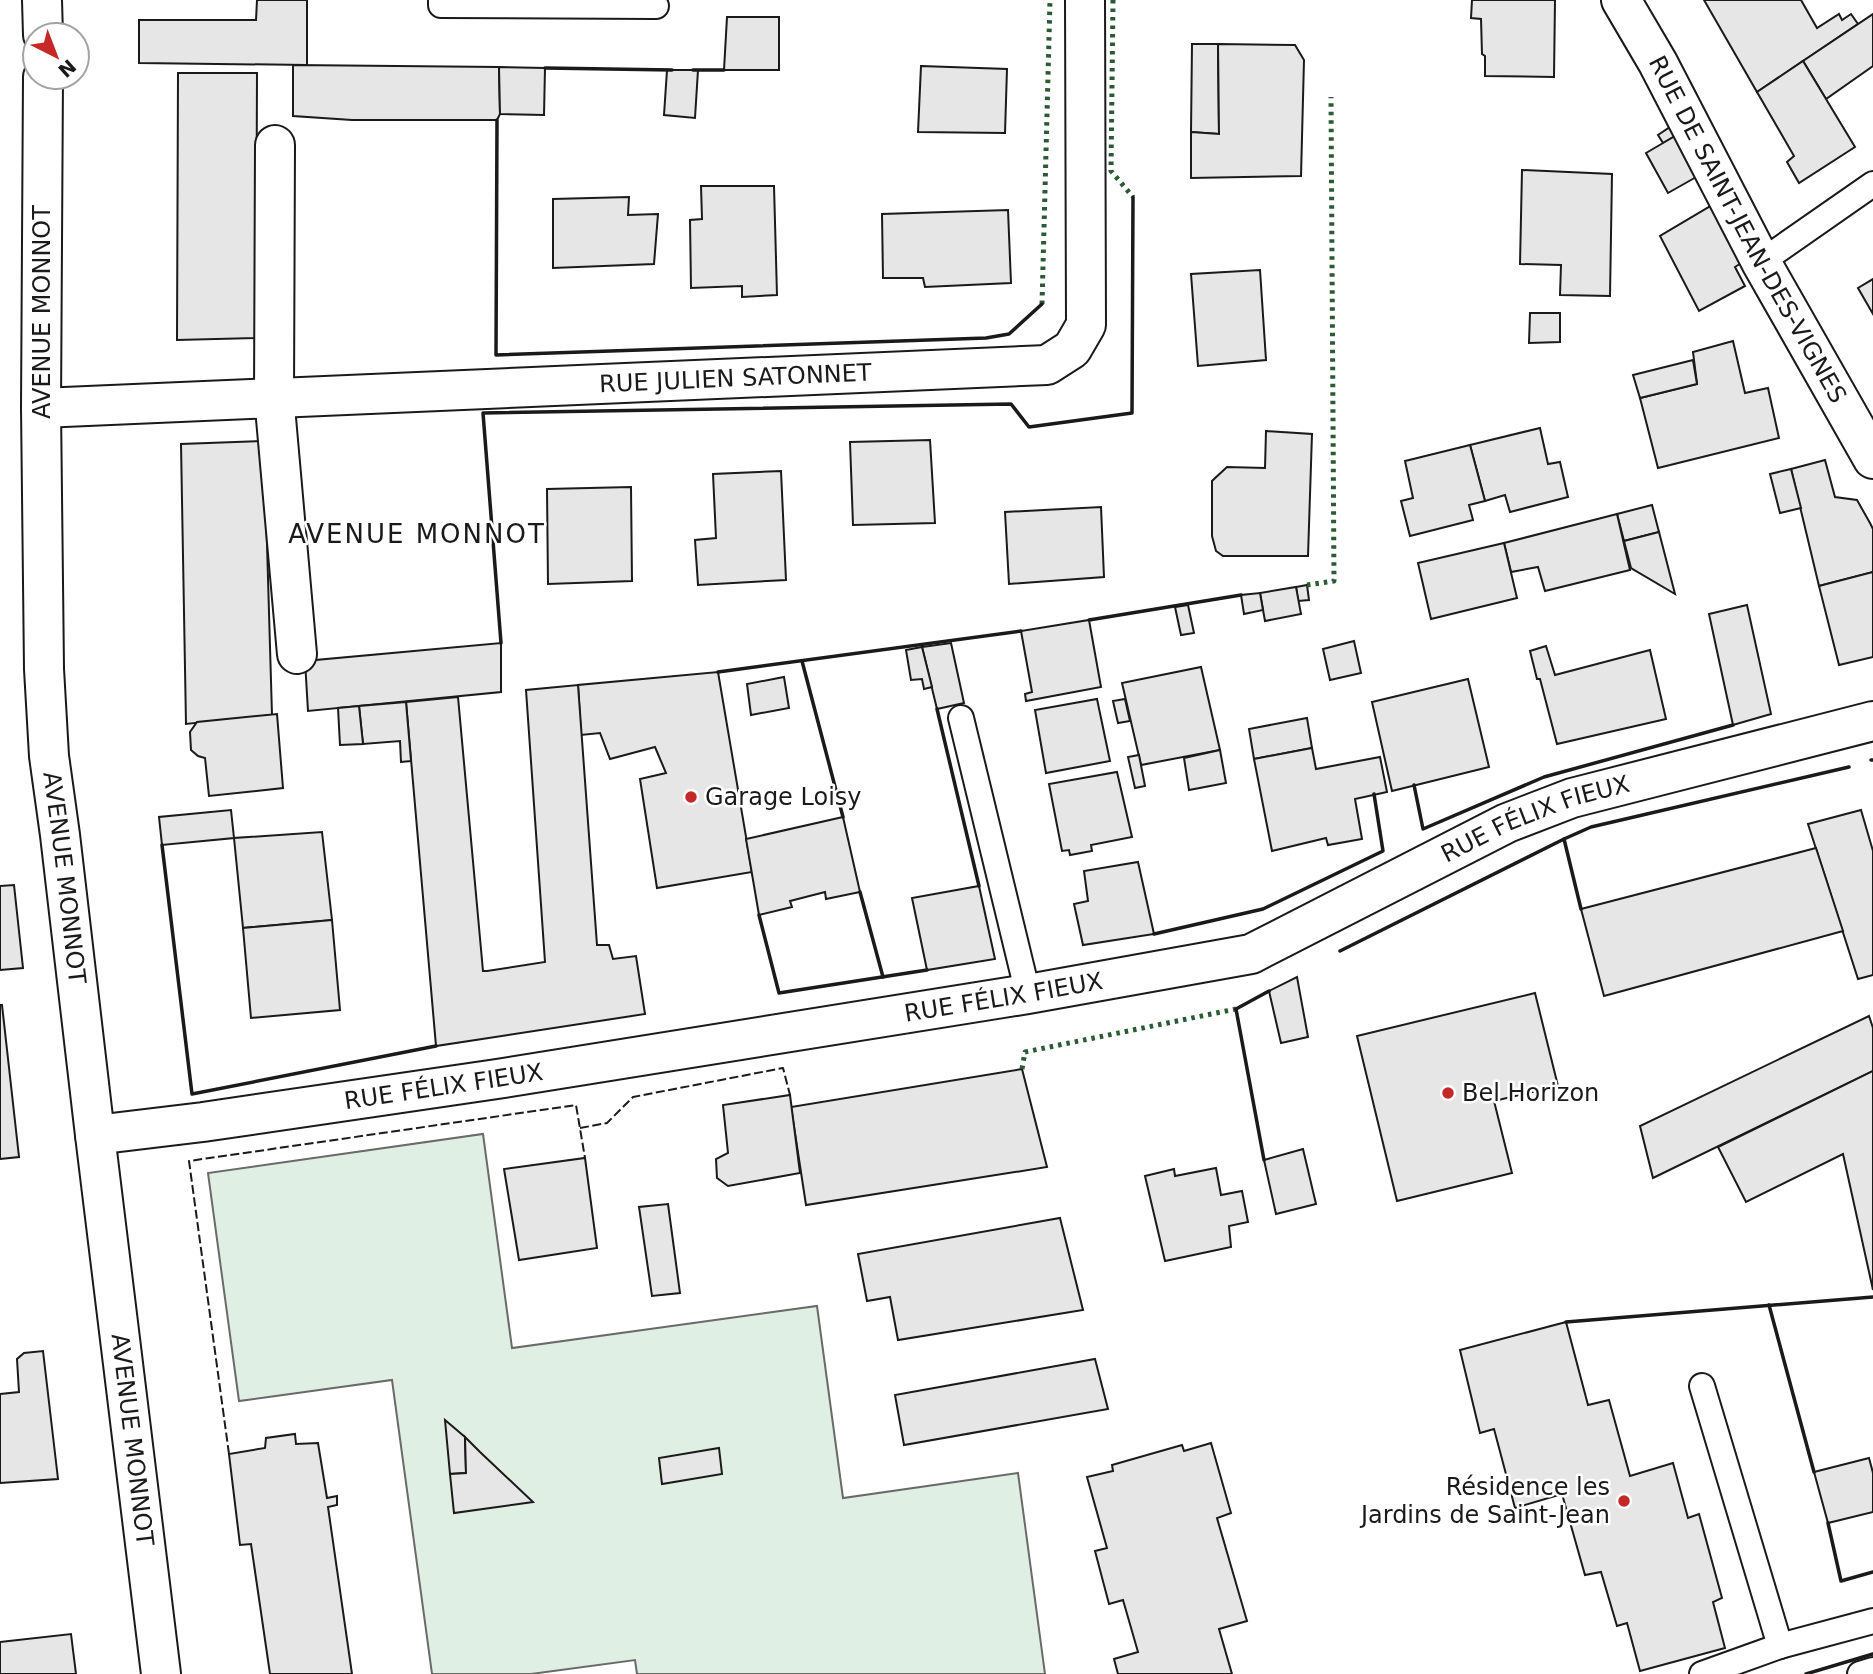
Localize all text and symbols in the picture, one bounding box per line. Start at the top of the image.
north arrow [21,21,91,91]
street label: RUE DE SAINT-JEAN-DES-VIGNES [1643,51,1852,408]
text: N [54,55,81,82]
street label: AVENUE MONNOT [28,205,56,419]
street label: RUE JULIEN SATONNET [599,359,872,398]
district label: AVENUE MONNOT [288,519,546,549]
street label: AVENUE MONNOT [37,770,91,986]
street label: RUE FÉLIX FIEUX [1436,770,1633,868]
place label: Garage Loisy [705,783,862,811]
marker: Garage Loisy [683,789,699,805]
street label: RUE FÉLIX FIEUX [902,967,1105,1028]
street label: RUE FÉLIX FIEUX [342,1058,545,1115]
place label: Bel Horizon [1462,1079,1599,1107]
marker: Bel Horizon [1440,1085,1456,1101]
street label: AVENUE MONNOT [105,1332,159,1548]
place label: Résidence les Jardins de Saint-Jean [1359,1473,1610,1529]
marker: Résidence les Jardins de Saint-Jean [1616,1493,1632,1509]

